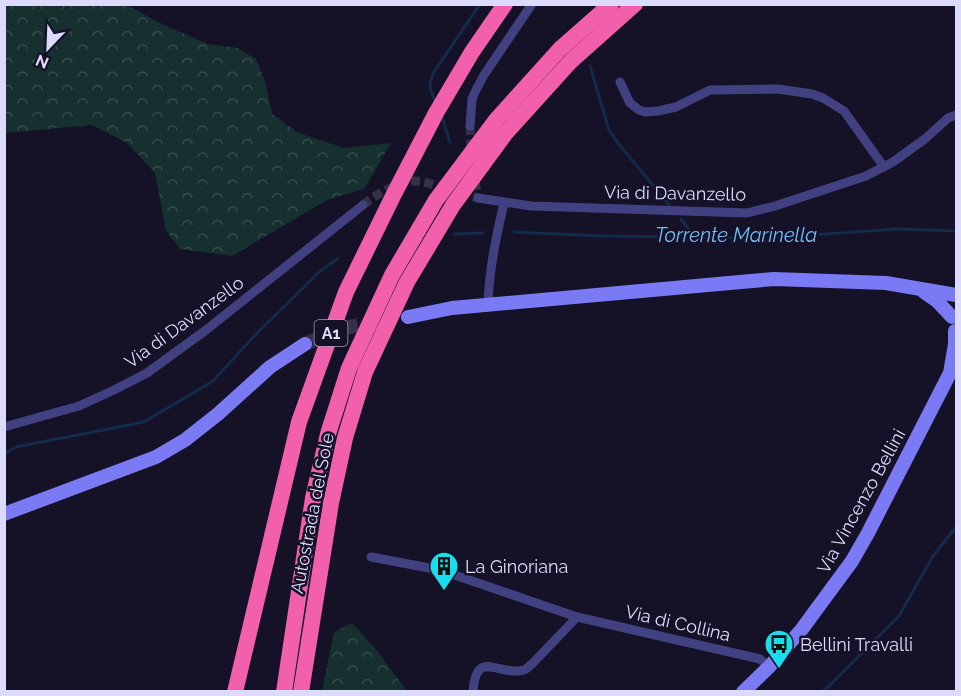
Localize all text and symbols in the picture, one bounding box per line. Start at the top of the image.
north arrow [18,18,78,78]
text: N [33,50,52,72]
street label: Via di Davanzello [604,181,746,205]
water label: Torrente Marinella [655,223,817,247]
street label: Via di Davanzello [120,272,248,372]
road number: A1 [314,320,348,346]
street label: Via Vincenzo Bellini [813,425,909,577]
street label: Autostrada del Sole [286,430,338,595]
building icon: La Ginoriana [428,550,460,592]
place label: La Ginoriana [465,556,568,577]
street label: Via di Collina [623,601,733,645]
bus stop icon: Bellini Travalli [763,628,795,670]
place label: Bellini Travalli [800,634,913,655]

